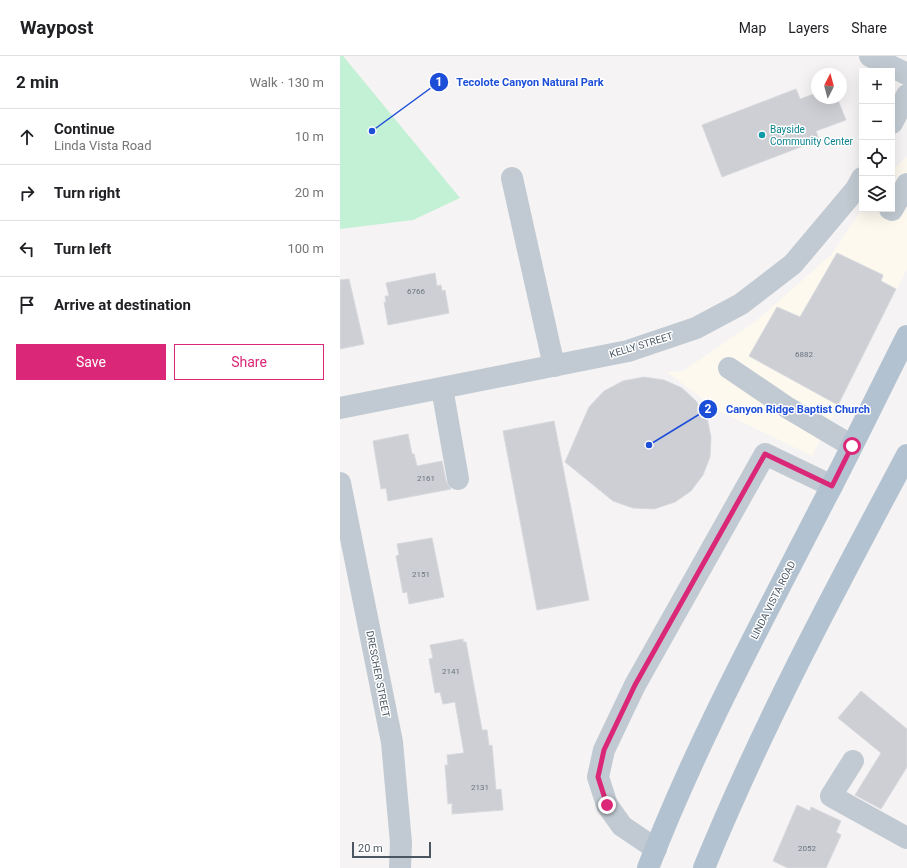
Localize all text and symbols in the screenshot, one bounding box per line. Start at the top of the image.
text: Waypost [20,16,94,39]
text: Map [739,20,766,36]
text: Layers [788,20,829,36]
text: Share [851,20,887,36]
north arrow [811,68,847,104]
map controls [859,68,895,212]
button: + [859,68,895,104]
callout: Tecolote Canyon Natural Park [429,71,612,94]
text: 2 min [16,72,59,92]
text: Walk · 130 m [249,75,324,90]
text: 1 [436,75,442,89]
text: Tecolote Canyon Natural Park [456,76,604,89]
button: − [859,104,895,140]
text: Continue [54,120,115,138]
place label: Bayside Community Center [770,124,854,147]
icon: ahead [16,126,38,148]
text: 10 m [295,129,324,144]
marker: Bayside Community Center [757,130,767,140]
text: Linda Vista Road [54,138,152,153]
button: locate [859,140,895,176]
button: layers [859,176,895,212]
icon: right [16,182,38,204]
text: Turn right [54,184,120,202]
text: 20 m [295,185,324,200]
icon: left [16,238,38,260]
text: Turn left [54,240,111,258]
text: 100 m [287,241,324,256]
house number: 6766 [407,287,425,296]
icon: arrive [16,294,38,316]
text: Arrive at destination [54,296,191,314]
street label: KELLY STREET [608,330,674,360]
button: Save [16,344,166,380]
button: Share [174,344,324,380]
house number: 6882 [795,350,813,359]
callout: Canyon Ridge Baptist Church [698,398,878,421]
text: 2 [705,402,712,416]
text: Canyon Ridge Baptist Church [726,403,870,416]
route start [843,437,861,455]
house number: 2161 [417,474,435,483]
street label: LINDA VISTA ROAD [748,559,798,641]
house number: 2151 [412,570,430,579]
street label: DRESCHER STREET [364,630,392,718]
house number: 2141 [442,667,460,676]
house number: 2131 [471,783,489,792]
route end [598,796,616,814]
scale bar [352,840,431,859]
text: 20 m [358,842,383,855]
house number: 2052 [798,844,816,853]

